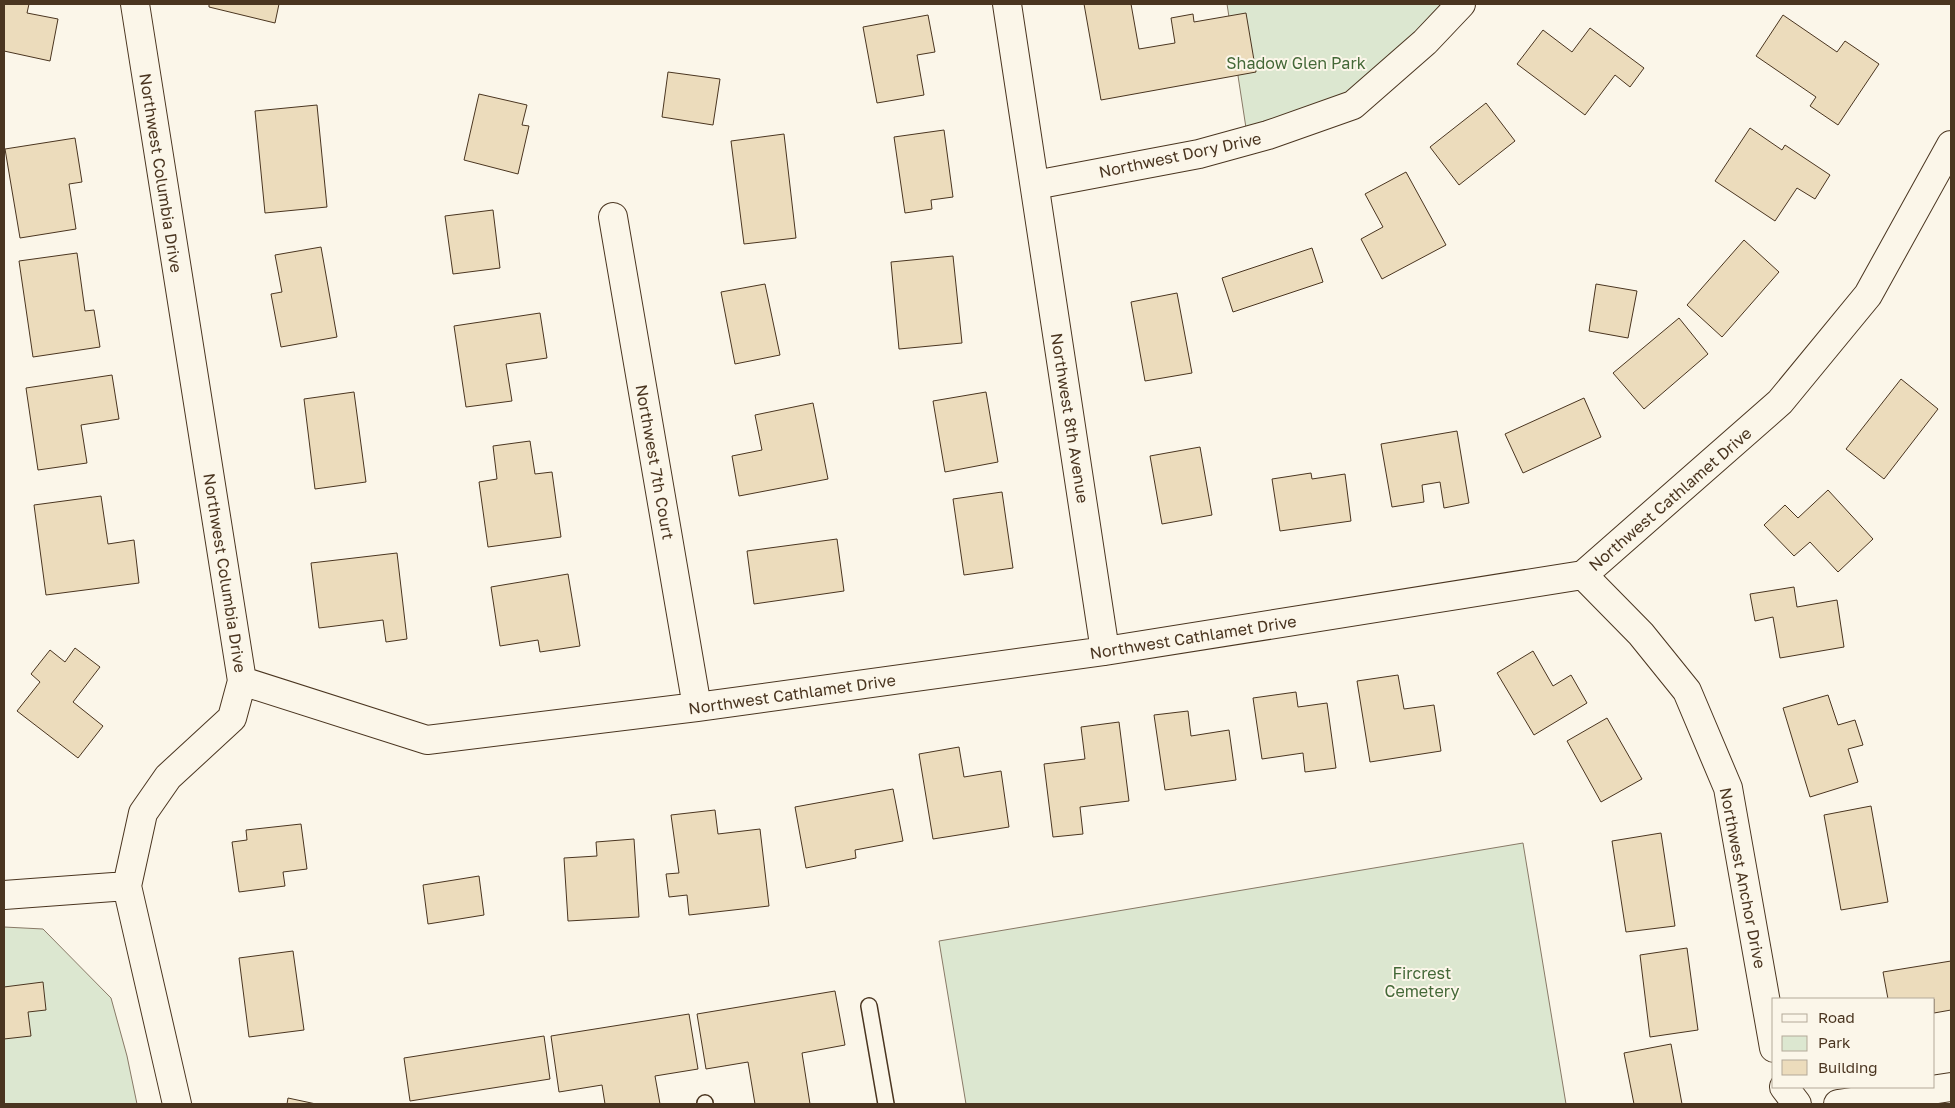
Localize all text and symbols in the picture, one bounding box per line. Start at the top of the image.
park label: Shadow Glen Park [1226,53,1366,73]
street label: Northwest Columbia Drive [135,72,187,274]
street label: Northwest Dory Drive [1097,128,1263,182]
street label: Northwest 8th Avenue [1047,332,1093,504]
street label: Northwest 7th Court [632,383,678,541]
street label: Northwest Cathlamet Drive [1585,423,1755,575]
street label: Northwest Columbia Drive [199,472,251,674]
street label: Northwest Cathlamet Drive [1088,611,1298,663]
street label: Northwest Cathlamet Drive [687,670,897,718]
street label: Northwest Anchor Drive [1716,786,1770,970]
park label: Fircrest Cemetery [1385,963,1460,1001]
legend [1772,998,1935,1088]
text: Road [1818,1008,1855,1026]
text: Park [1818,1033,1851,1051]
text: Building [1818,1058,1878,1076]

